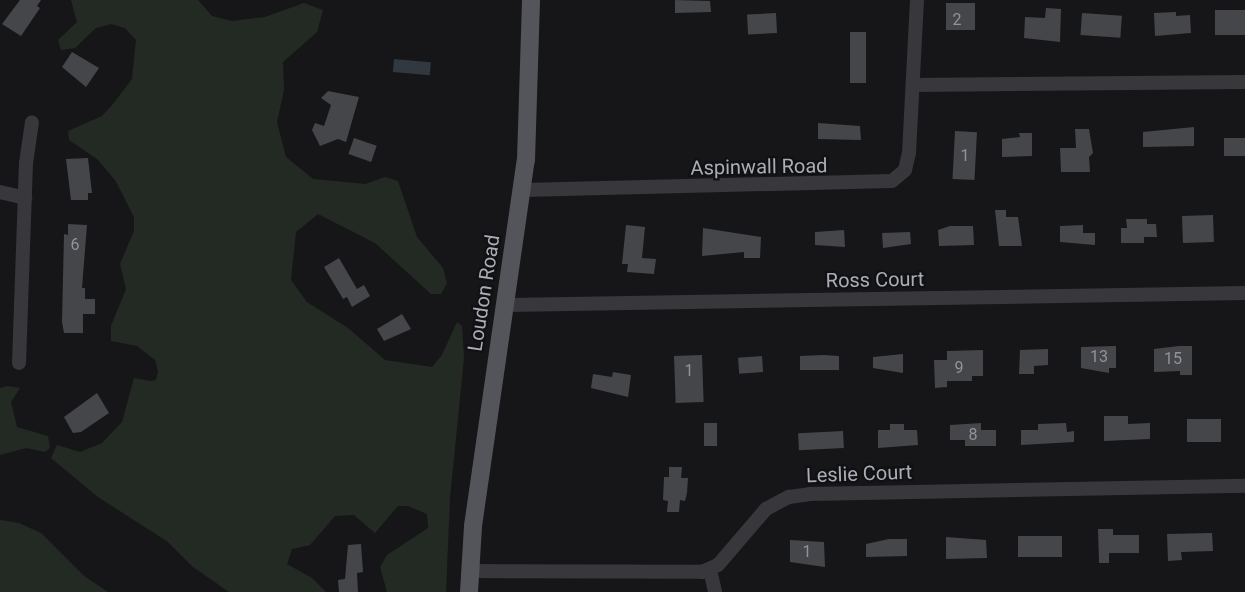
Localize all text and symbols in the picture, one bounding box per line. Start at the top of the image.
house number: 2 [953,10,961,30]
house number: 1 [961,146,969,166]
street label: Aspinwall Road [690,154,828,180]
street label: Loudon Road [463,233,505,353]
house number: 6 [71,235,79,255]
street label: Ross Court [826,267,924,293]
house number: 13 [1090,347,1108,367]
house number: 15 [1164,349,1182,369]
house number: 9 [955,358,963,378]
house number: 1 [685,361,693,381]
house number: 8 [969,425,977,445]
street label: Leslie Court [805,460,913,488]
house number: 1 [803,542,811,562]

